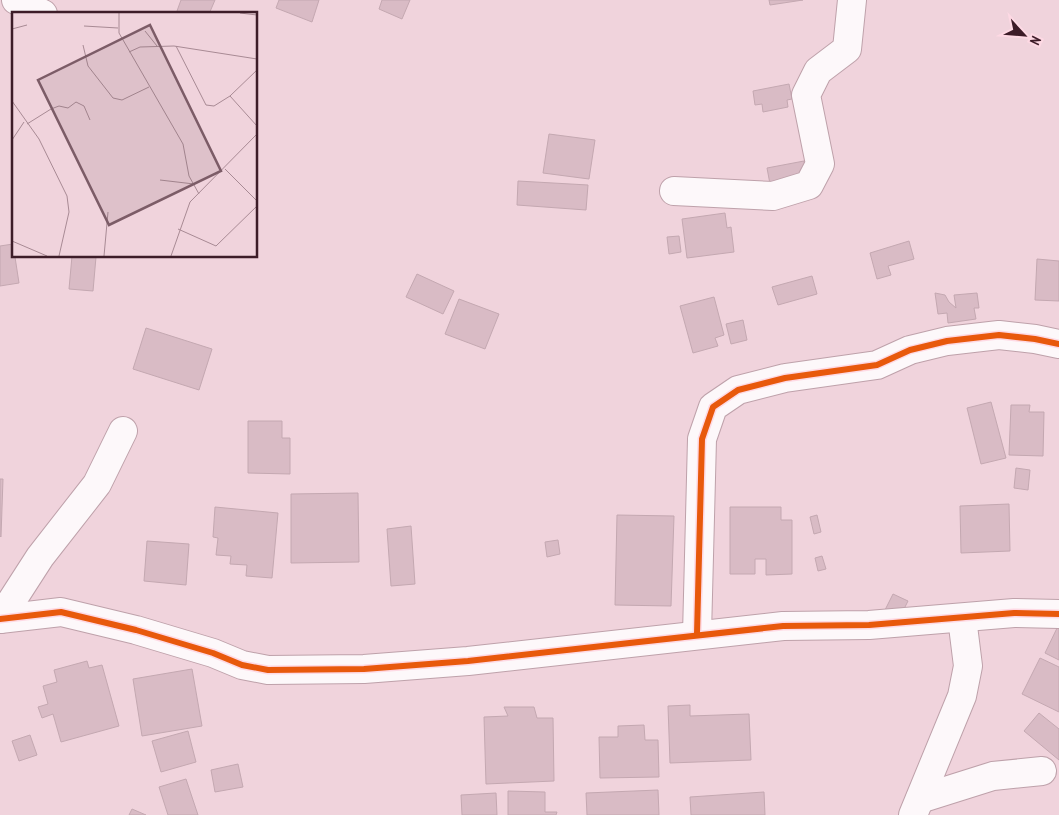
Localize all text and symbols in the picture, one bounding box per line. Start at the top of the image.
north arrow [999,10,1049,60]
inset map [12,12,258,258]
text: N [1026,33,1045,48]

